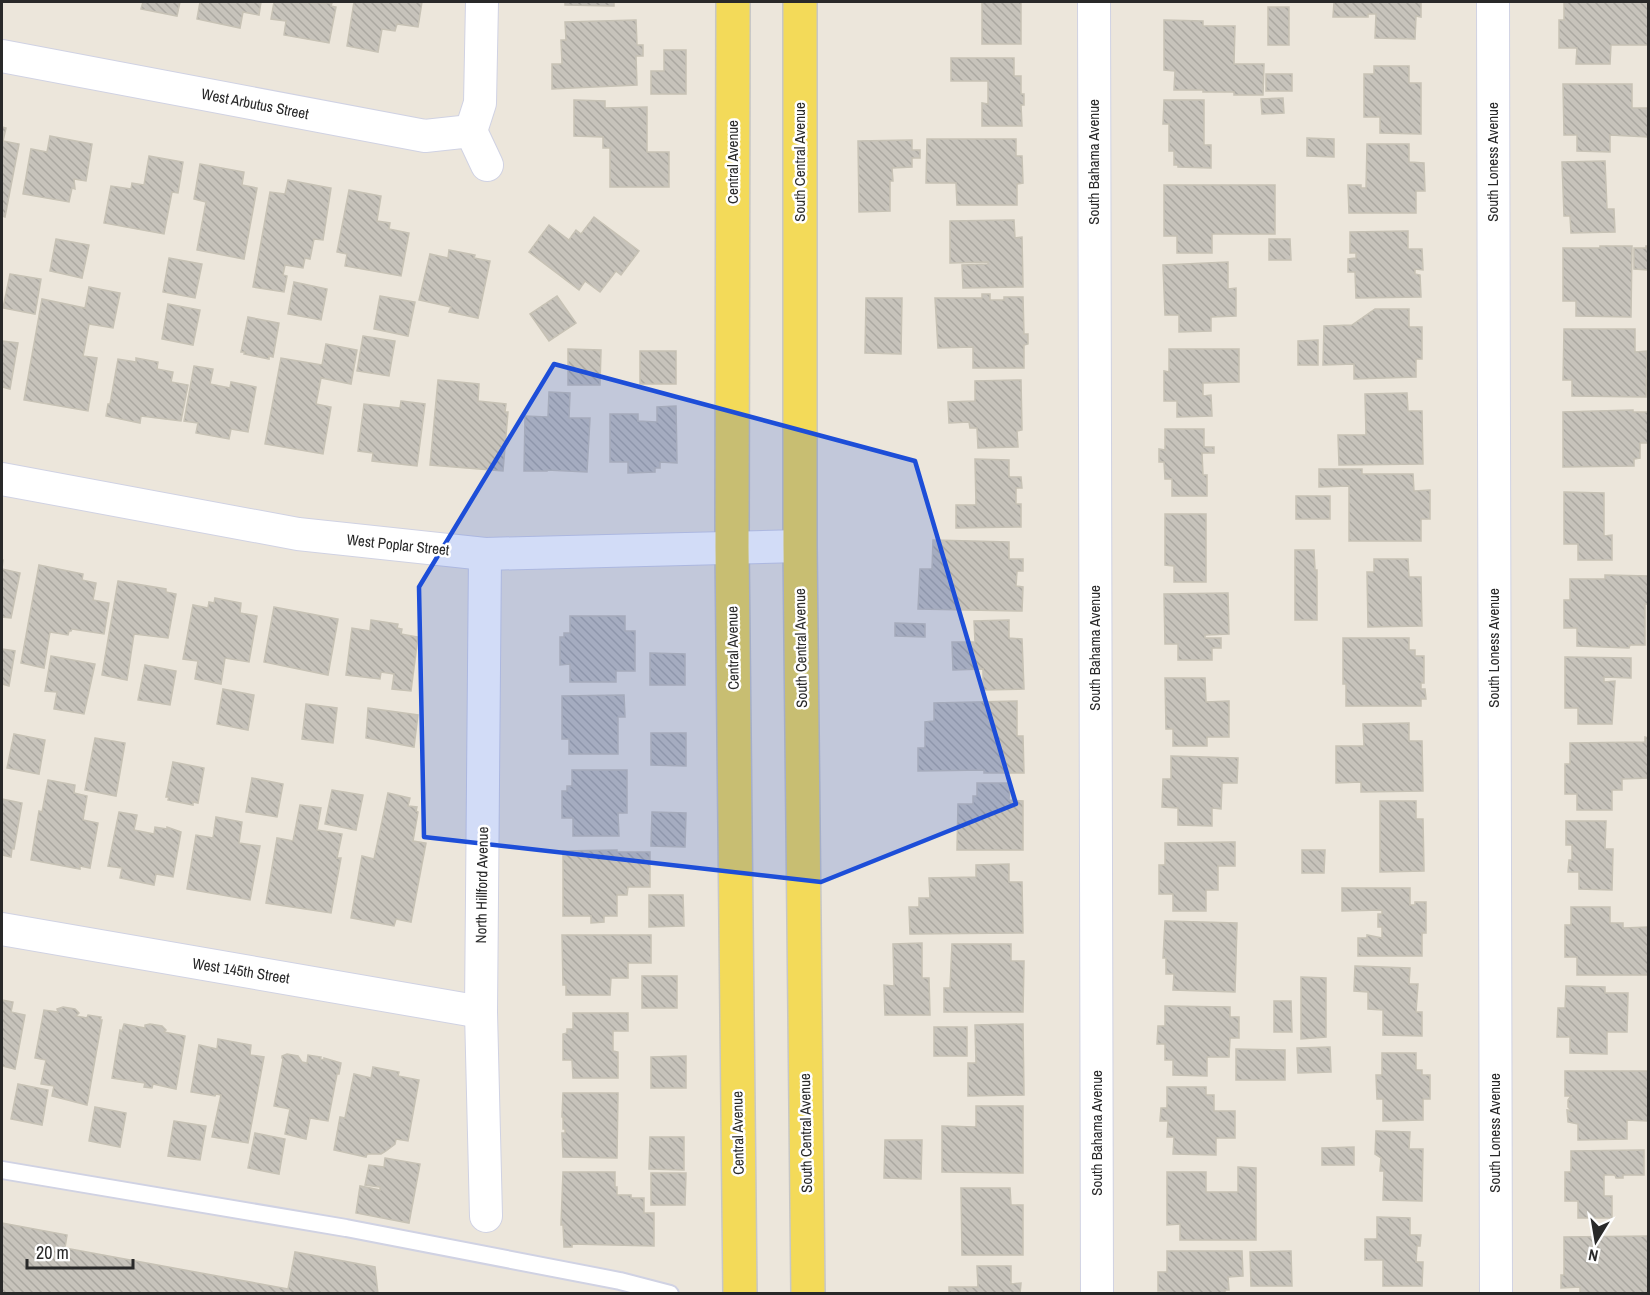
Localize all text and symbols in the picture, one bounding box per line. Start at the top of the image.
street label: West Arbutus Street [200,83,311,124]
street label: South Bahama Avenue [1083,99,1104,225]
street label: South Central Avenue [789,102,810,222]
street label: South Loness Avenue [1482,102,1503,222]
street label: Central Avenue [722,120,743,204]
street label: West Poplar Street [346,529,451,560]
street label: South Bahama Avenue [1084,585,1105,711]
street label: South Central Avenue [789,588,812,708]
street label: South Loness Avenue [1483,588,1504,708]
street label: Central Avenue [721,606,744,690]
street label: North Hillford Avenue [470,826,493,944]
street label: West 145th Street [191,952,292,989]
street label: South Bahama Avenue [1086,1070,1107,1196]
street label: South Central Avenue [794,1073,817,1193]
street label: South Loness Avenue [1484,1073,1505,1193]
street label: Central Avenue [726,1091,749,1175]
north arrow [1566,1211,1626,1271]
scale bar [27,1232,134,1270]
text: 20 m [36,1240,69,1265]
text: N [1586,1244,1600,1267]

